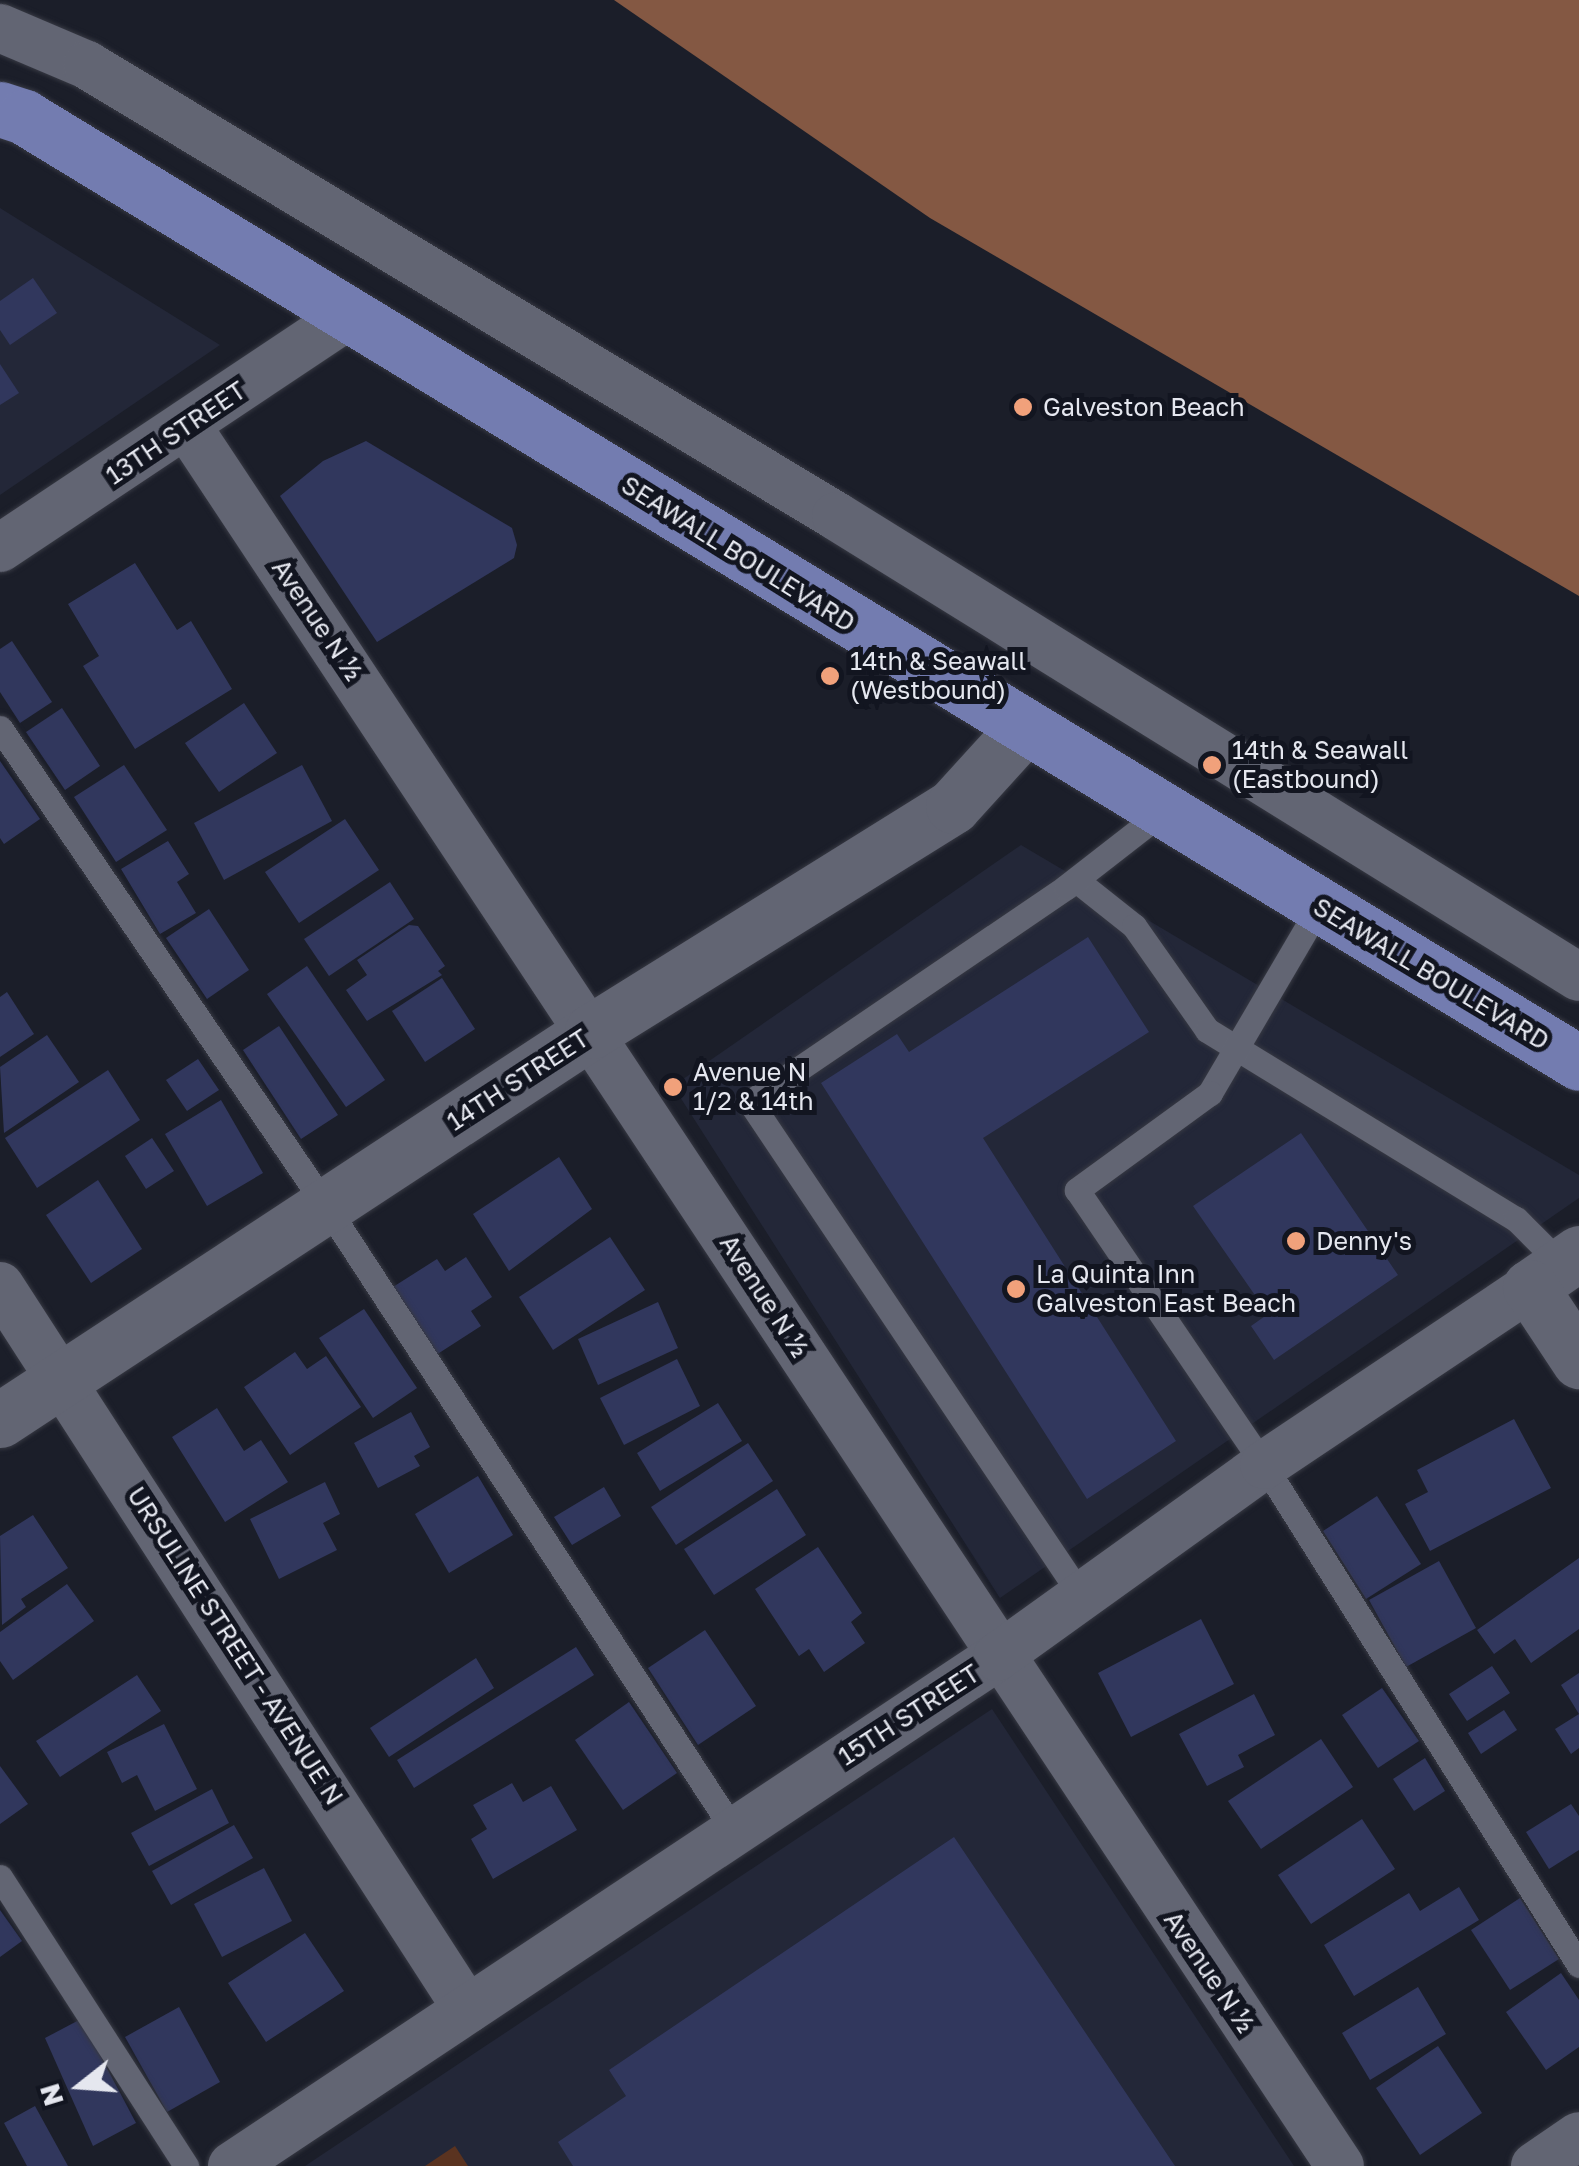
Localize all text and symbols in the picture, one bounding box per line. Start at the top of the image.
street label: 13TH STREET [100,375,252,491]
place label: Galveston Beach [1043,392,1244,422]
marker: Galveston Beach [1012,396,1034,418]
street label: SEAWALL BOULEVARD [616,470,860,638]
street label: Avenue N ½ [266,554,368,686]
place label: 14th & Seawall (Westbound) [850,647,1026,706]
marker: 14th & Seawall (Westbound) [819,665,841,687]
place label: 14th & Seawall (Eastbound) [1232,736,1408,795]
marker: 14th & Seawall (Eastbound) [1201,754,1223,776]
street label: SEAWALL BOULEVARD [1308,892,1554,1056]
street label: 14TH STREET [442,1023,594,1137]
place label: Avenue N 1/2 & 14th [693,1058,814,1117]
marker: Avenue N 1/2 & 14th [662,1076,684,1098]
place label: Denny's [1316,1226,1412,1256]
street label: Avenue N ½ [713,1229,815,1363]
marker: Denny's [1285,1230,1307,1252]
place label: La Quinta Inn Galveston East Beach [1036,1260,1296,1319]
marker: La Quinta Inn Galveston East Beach [1005,1278,1027,1300]
street label: URSULINE STREET - AVENUE N [121,1481,349,1811]
street label: 15TH STREET [833,1658,985,1772]
street label: Avenue N ½ [1158,1906,1260,2038]
north arrow [30,2036,130,2136]
text: N [32,2080,70,2110]

